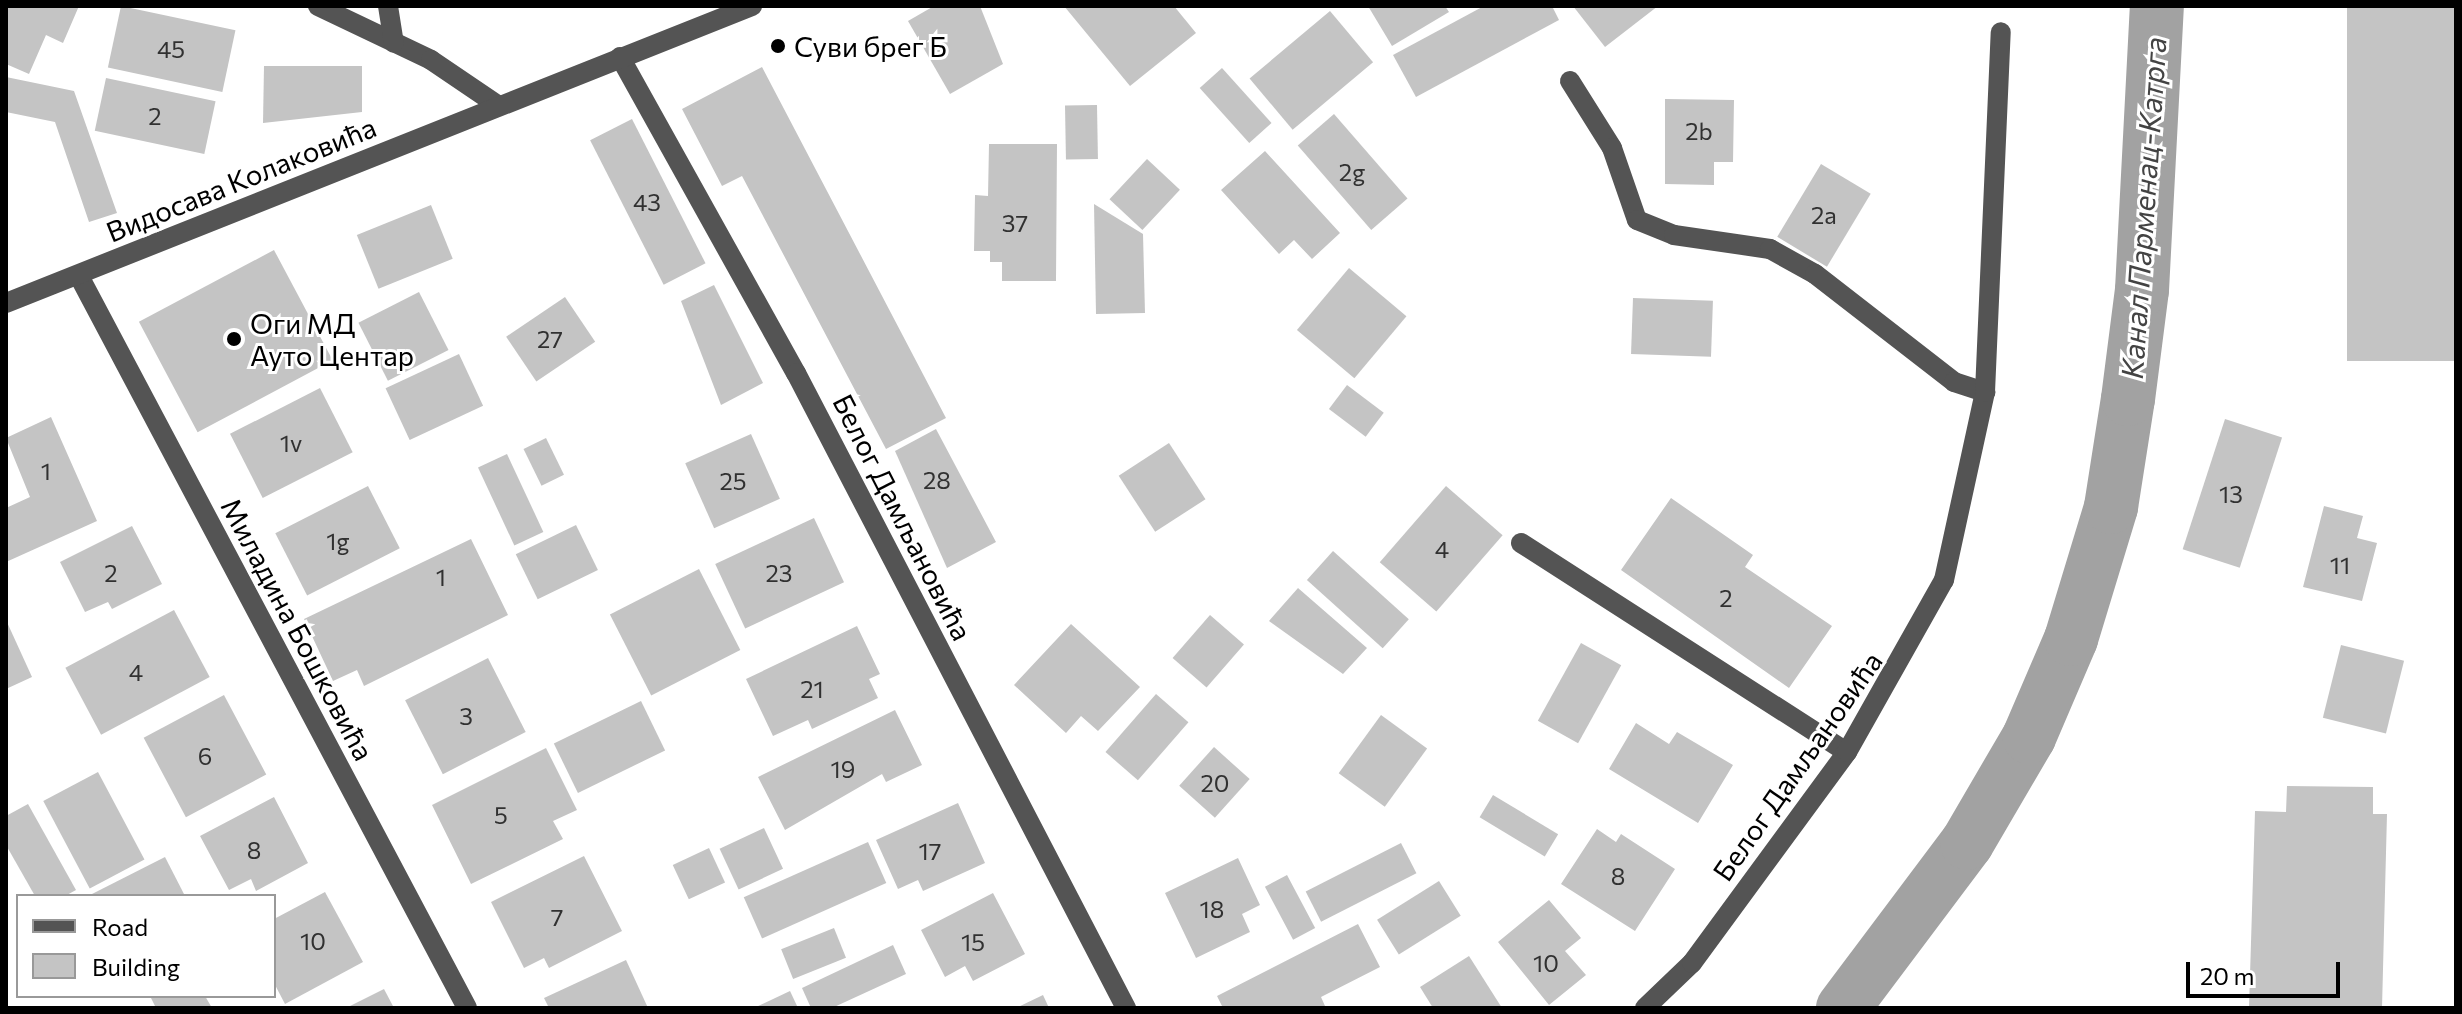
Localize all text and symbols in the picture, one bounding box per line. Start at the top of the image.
place label: Суви брег Б [794,29,947,63]
house number: 45 [157,35,185,63]
water label: Канал Парменац-Катрга [2113,36,2173,380]
marker: Суви брег Б [769,37,787,55]
house number: 2 [148,102,162,130]
street label: Видосава Колаковића [101,110,381,248]
house number: 2b [1685,117,1713,145]
house number: 2g [1339,158,1365,186]
house number: 43 [633,188,661,216]
house number: 2a [1811,201,1837,229]
house number: 37 [1002,209,1028,237]
place label: Оги МД Ауто Центар [250,306,414,372]
house number: 27 [537,325,563,353]
marker: Оги МД Ауто Центар [225,330,243,348]
street label: Белог Дамљановића [826,388,980,646]
house number: 1v [280,429,302,457]
house number: 1 [41,457,51,485]
house number: 28 [923,466,951,494]
house number: 25 [719,467,747,495]
house number: 13 [2219,480,2243,508]
street label: Миладина Бошковића [215,492,381,766]
house number: 1g [326,527,350,555]
house number: 4 [1435,535,1449,563]
house number: 11 [2330,551,2350,579]
house number: 2 [104,559,118,587]
house number: 23 [766,559,792,587]
house number: 1 [436,563,446,591]
house number: 2 [1719,584,1733,612]
street label: Белог Дамљановића [1705,645,1889,887]
house number: 4 [129,658,143,686]
house number: 21 [800,675,824,703]
house number: 3 [459,702,473,730]
house number: 6 [198,742,212,770]
house number: 19 [831,755,855,783]
house number: 20 [1201,769,1229,797]
house number: 5 [494,801,508,829]
house number: 8 [247,836,261,864]
house number: 17 [919,837,941,865]
house number: 8 [1611,862,1625,890]
legend [16,894,276,998]
house number: 18 [1200,895,1224,923]
house number: 7 [551,903,563,931]
text: Road [92,912,148,941]
house number: 10 [300,927,326,955]
house number: 15 [961,928,985,956]
scale bar [2190,946,2344,996]
house number: 10 [1533,949,1559,977]
text: Building [92,952,180,981]
text: 20 m [2200,961,2254,990]

